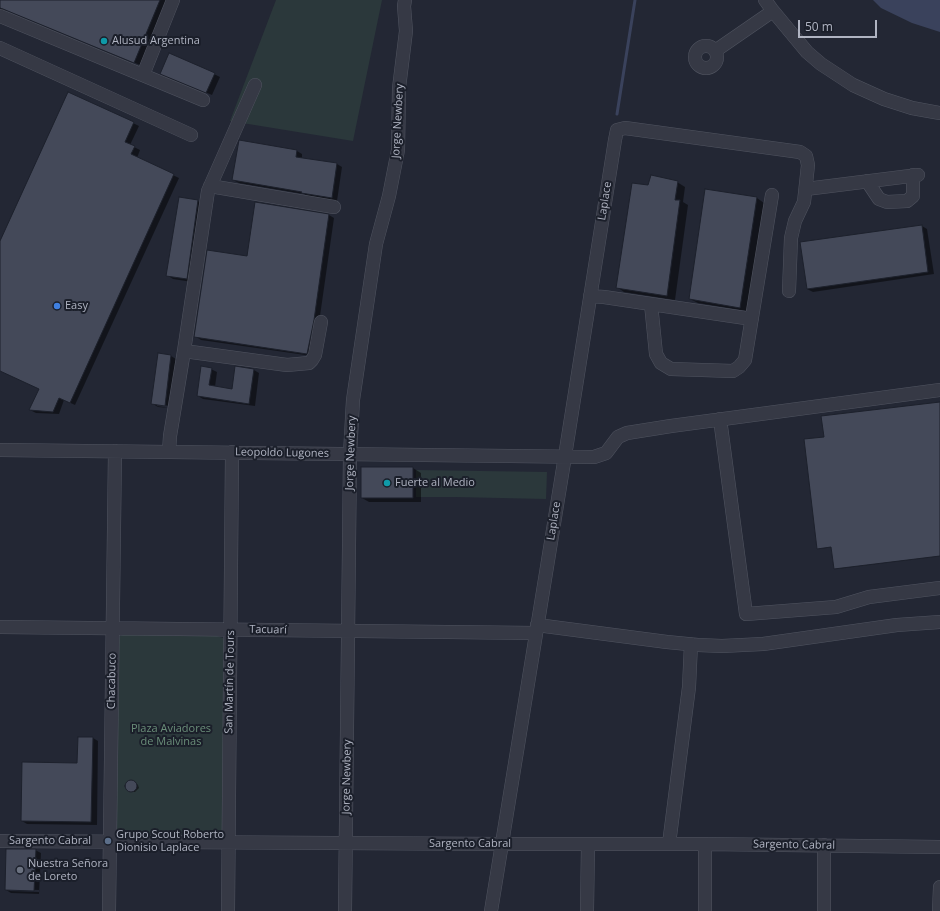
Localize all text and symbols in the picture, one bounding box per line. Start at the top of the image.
scale bar [800,12,879,38]
text: 50 m [805,18,833,35]
place label: Alusud Argentina [112,34,200,48]
marker: Alusud Argentina [99,36,109,46]
street label: Jorge Newbery [389,83,407,159]
street label: Laplace [595,181,615,221]
place label: Easy [65,299,88,313]
marker: Easy [52,301,62,311]
street label: Jorge Newbery [343,415,359,491]
street label: Leopoldo Lugones [235,446,329,460]
place label: Fuerte al Medio [395,476,475,490]
marker: Fuerte al Medio [382,478,392,488]
street label: Laplace [544,501,564,541]
street label: Tacuarí [249,623,287,637]
street label: San Martín de Tours [222,630,238,734]
street label: Chacabuco [105,653,119,709]
park label: Plaza Aviadores de Malvinas [131,722,211,748]
street label: Jorge Newbery [340,739,354,815]
place label: Grupo Scout Roberto Dionisio Laplace [116,828,224,854]
street label: Sargento Cabral [9,834,91,848]
marker: Grupo Scout Roberto Dionisio Laplace [103,836,113,846]
street label: Sargento Cabral [429,837,511,851]
street label: Sargento Cabral [753,838,835,852]
place label: Nuestra Señora de Loreto [28,857,108,883]
marker: Nuestra Señora de Loreto [15,865,25,875]

